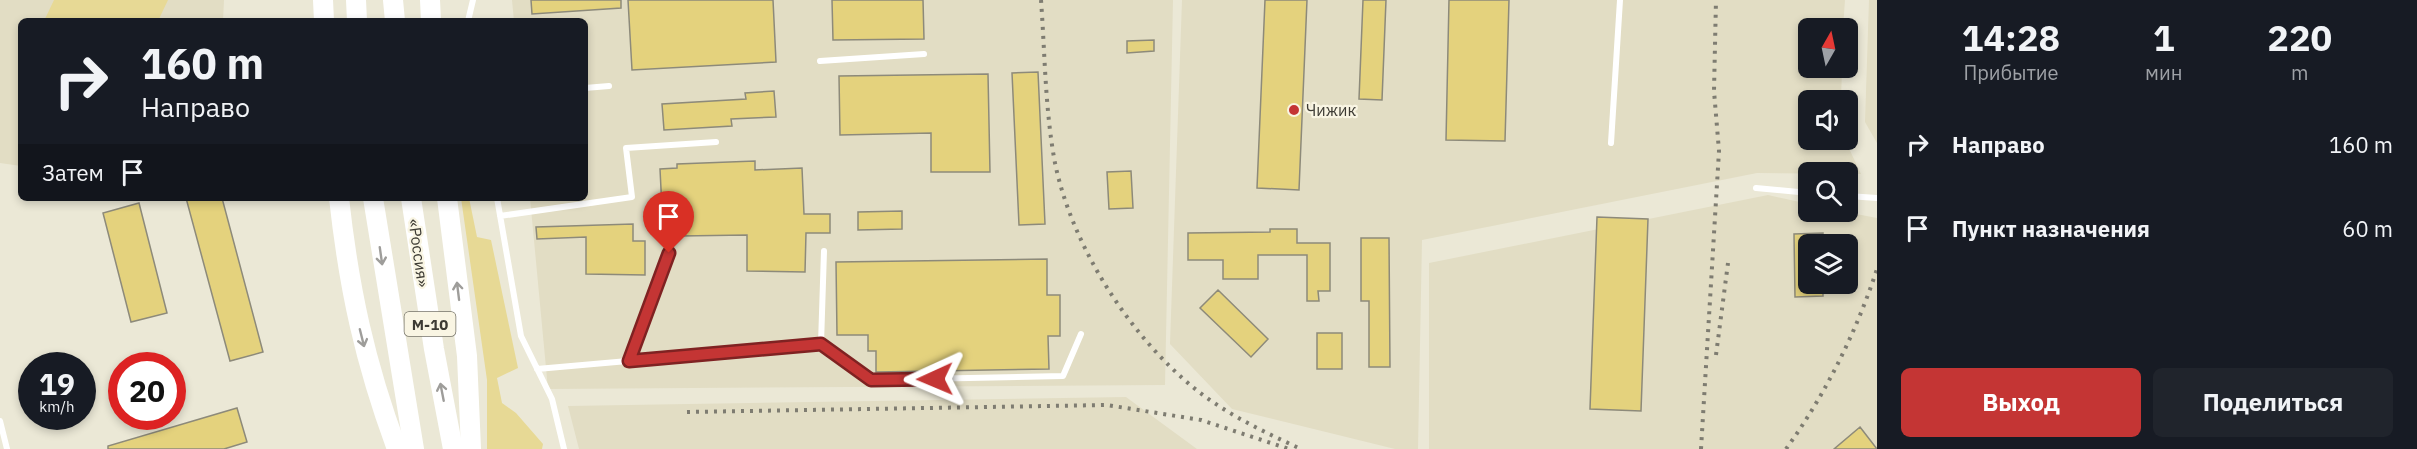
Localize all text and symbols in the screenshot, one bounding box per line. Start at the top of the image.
text: 14:28 [1962,14,2060,61]
text: 1 [2153,14,2175,61]
text: 220 [2267,14,2332,61]
north arrow [1798,18,1858,78]
map controls [1798,18,1858,294]
text: 160 m [141,36,264,91]
icon: right [42,42,120,120]
text: Прибытие [1963,59,2059,86]
text: мин [2145,59,2182,86]
text: m [2291,59,2308,86]
text: Направо [141,89,250,124]
button: sound [1798,90,1858,150]
place label: Чижик [1306,100,1356,120]
marker: Чижик [1287,103,1301,117]
icon: right [1901,128,1934,161]
text: Направо [1952,130,2045,159]
text: 160 m [2329,130,2393,159]
icon: arrive [116,156,149,189]
text: Затем [42,158,104,187]
button: search [1798,162,1858,222]
pin [643,191,694,253]
icon: arrive [652,200,685,233]
icon: arrive [1901,212,1934,245]
text: Пункт назначения [1952,214,2150,243]
text: 60 m [2342,214,2393,243]
street label: «Россия» [404,218,434,288]
button: layers [1798,234,1858,294]
one-way arrow [375,246,386,265]
one-way arrow [453,282,464,301]
road number: М-10 [404,312,456,336]
one-way arrow [356,329,368,348]
position arrow [903,347,967,411]
speed limit sign: 20 [108,352,186,430]
text: 19 [39,364,75,403]
button: Выход [1901,368,2141,437]
button: Поделиться [2153,368,2393,437]
one-way arrow [436,382,447,402]
text: km/h [39,397,75,416]

